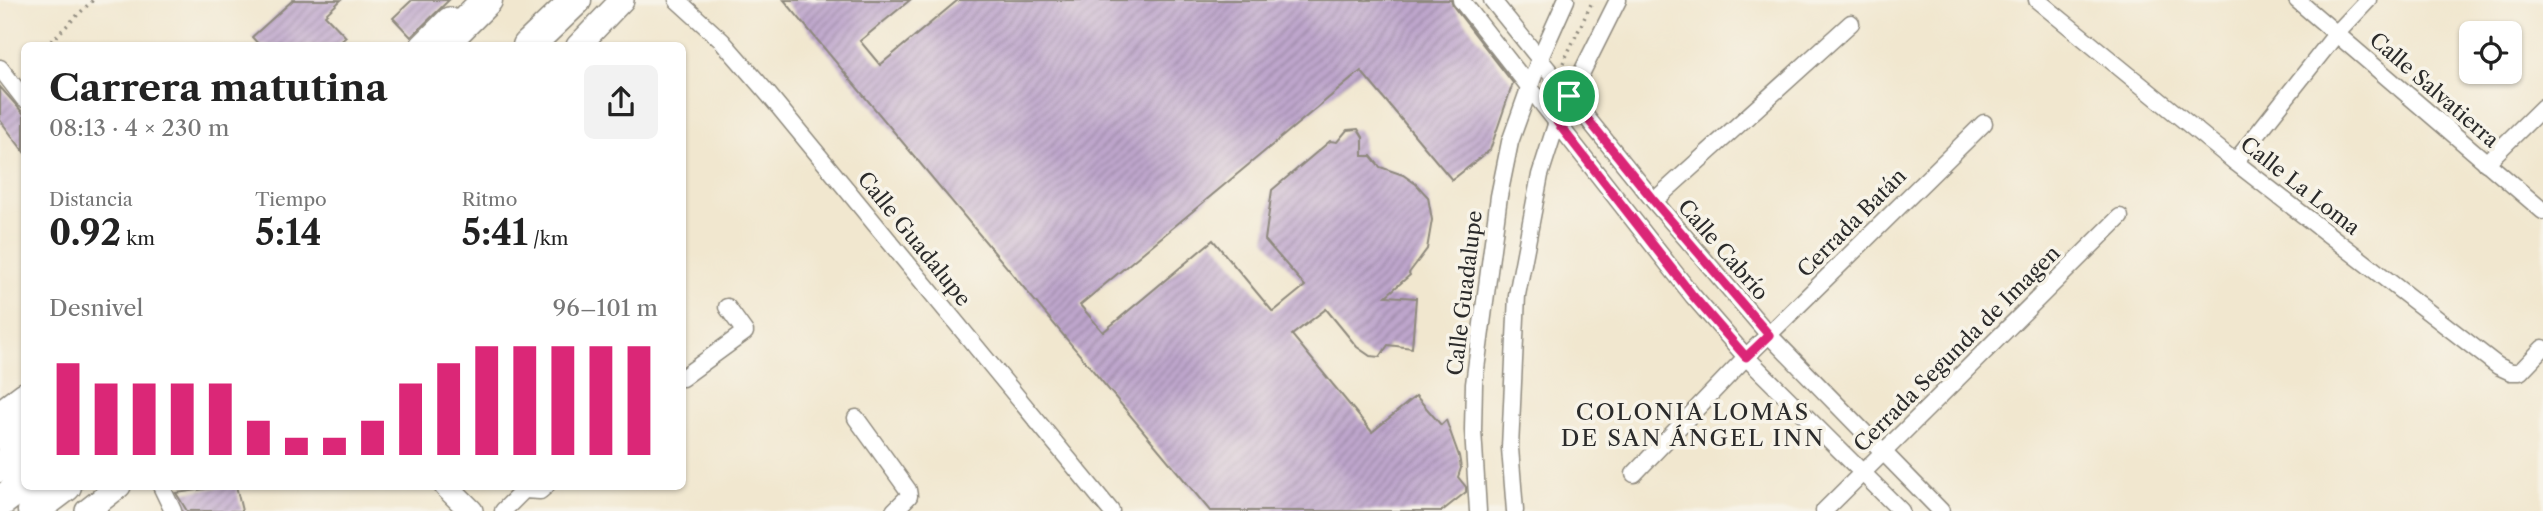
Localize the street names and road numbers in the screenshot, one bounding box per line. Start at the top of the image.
street label: Calle Salvatierra [2365,27,2505,153]
street label: Calle La Loma [2236,131,2366,241]
street label: Cerrada Batán [1792,163,1911,282]
street label: Calle Guadalupe [853,166,976,311]
street label: Calle Cabrío [1673,194,1774,305]
street label: Calle Guadalupe [1442,209,1487,377]
street label: Cerrada Segunda de Imagen [1848,240,2065,457]

